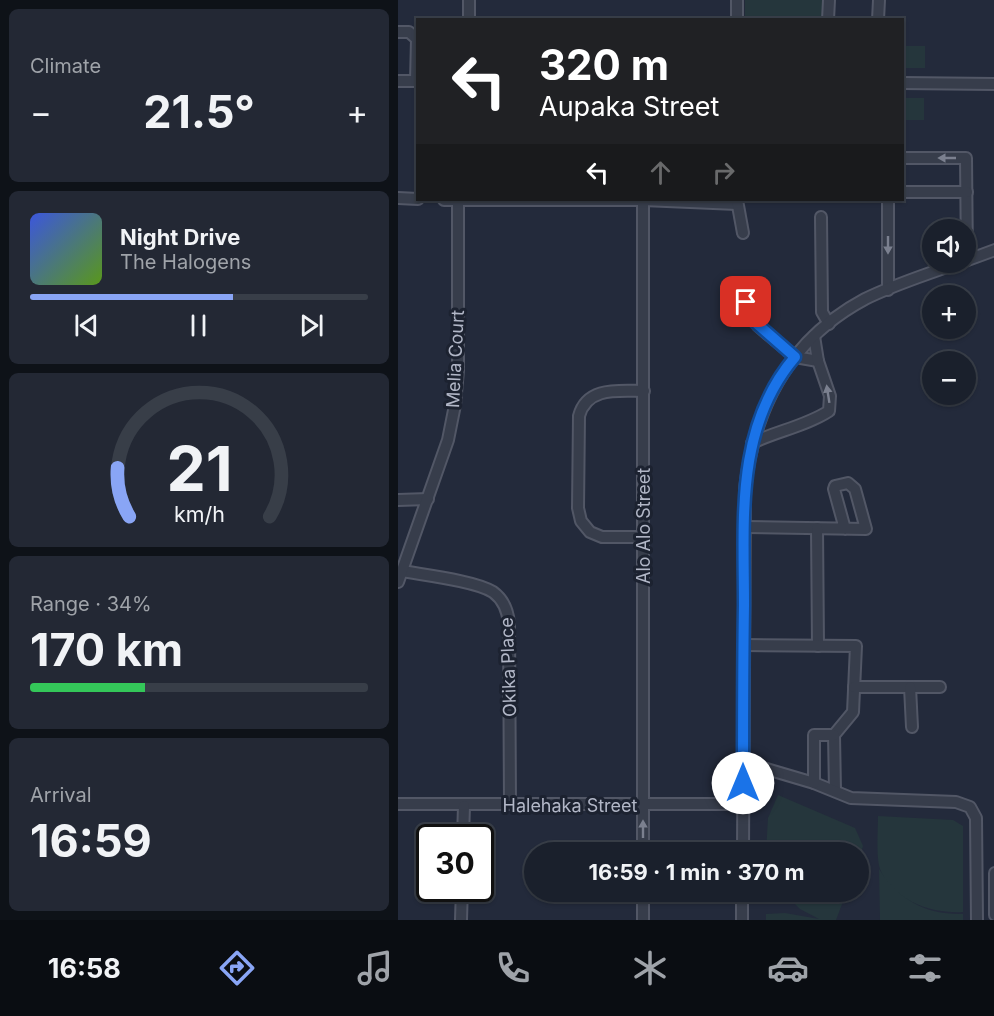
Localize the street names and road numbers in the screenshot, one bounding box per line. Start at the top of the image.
street label: Melia Court [442,309,468,409]
street label: Alo Alo Street [633,468,654,584]
street label: Okika Place [496,617,520,717]
street label: Halehaka Street [503,795,638,816]

